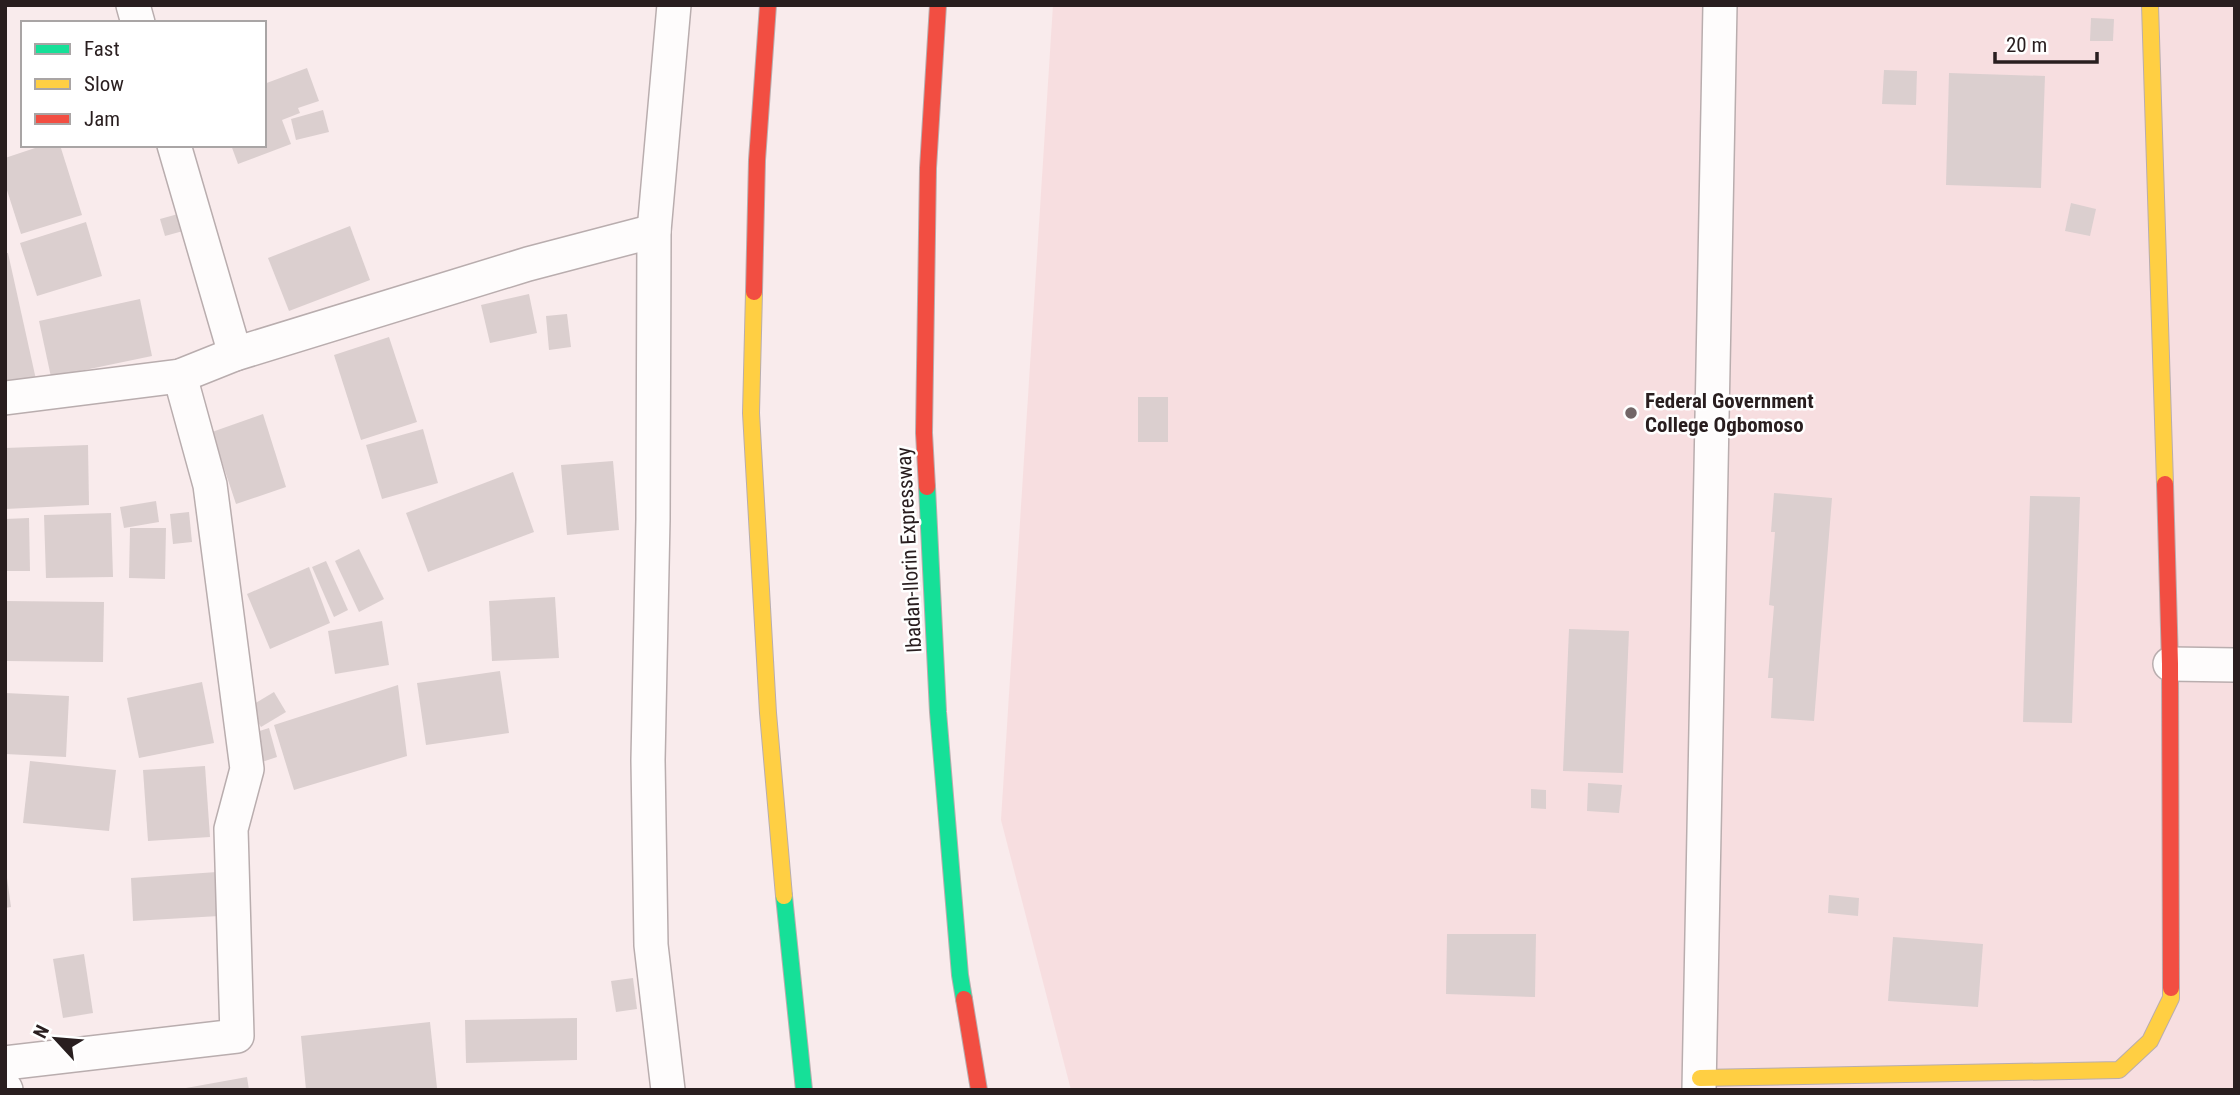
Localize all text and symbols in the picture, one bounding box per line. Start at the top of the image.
legend [21,21,266,147]
scale bar [1995,21,2096,65]
text: 20 m [2006,33,2047,57]
text: Fast [84,37,120,61]
text: Slow [84,72,124,96]
text: Jam [84,107,120,131]
place label: Federal Government College Ogbomoso [1645,389,1814,437]
marker: Federal Government College Ogbomoso [1623,405,1639,421]
street label: Ibadan-Ilorin Expressway [892,446,926,653]
north arrow [21,1004,91,1074]
text: N [28,1021,54,1042]

